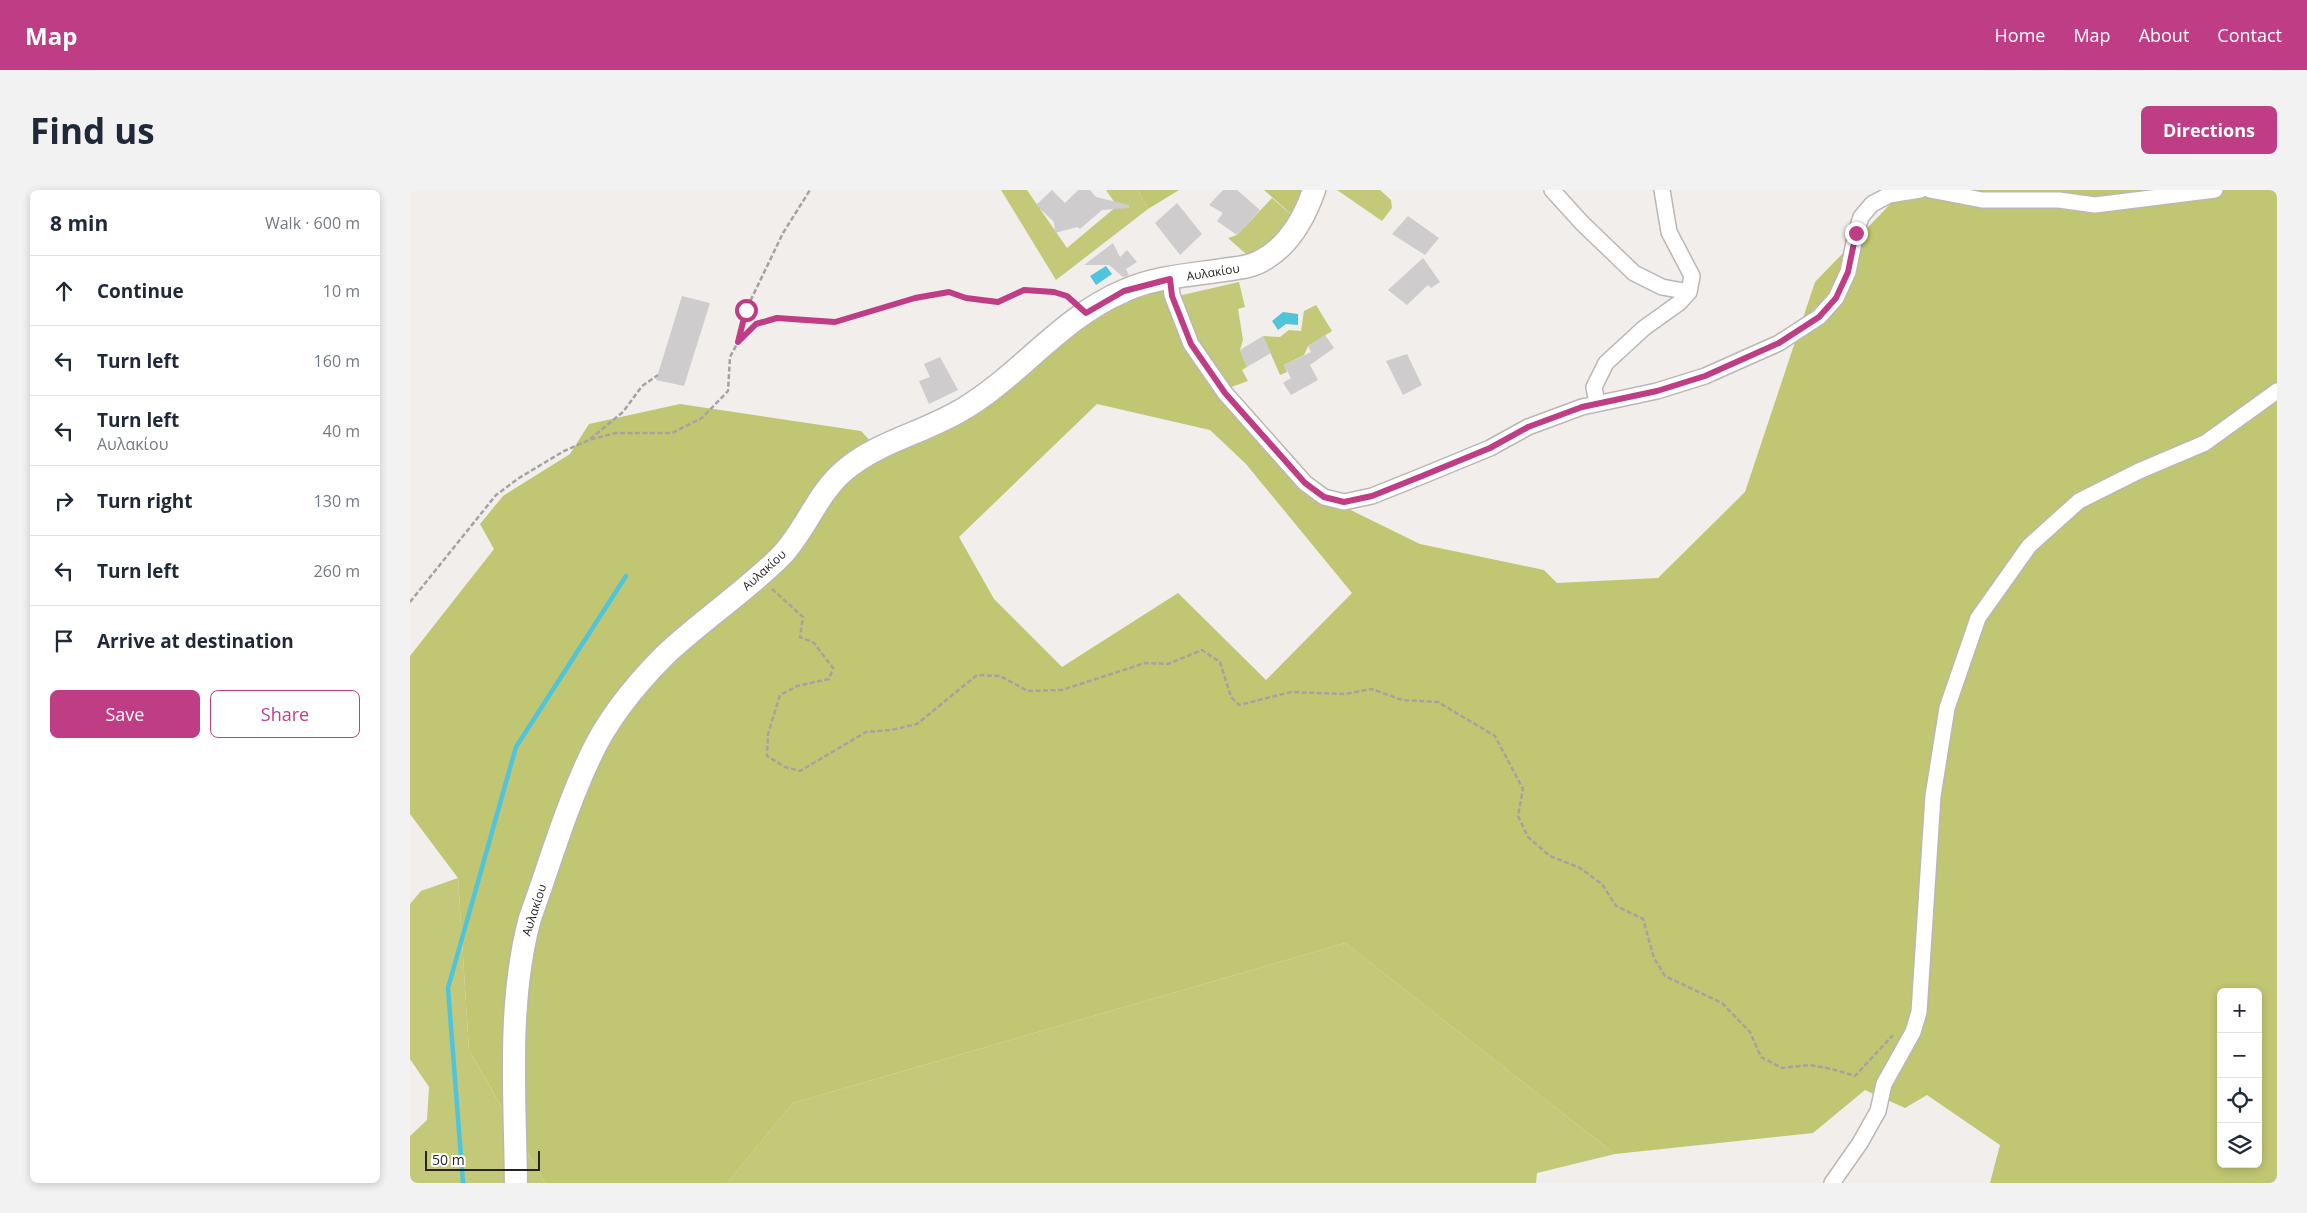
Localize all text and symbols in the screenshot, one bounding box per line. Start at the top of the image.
text: Map [25,19,77,52]
text: Home [1995,23,2045,47]
text: Map [2073,23,2111,47]
text: About [2139,23,2189,47]
text: Contact [2217,23,2282,47]
button: Directions [2141,106,2277,154]
text: Find us [30,107,155,154]
text: 8 min [50,209,108,237]
text: Walk · 600 m [265,212,360,234]
route end [1845,222,1868,245]
street label: Αυλακίου [1185,259,1241,285]
icon: ahead [50,277,78,305]
text: Continue [97,278,184,304]
text: 10 m [323,280,360,302]
route start [735,299,758,322]
icon: left [50,347,78,375]
text: Turn left [97,348,179,374]
text: 160 m [314,350,360,372]
text: Turn left [97,407,179,433]
icon: left [50,417,78,445]
text: 40 m [323,420,360,442]
text: Αυλακίου [97,433,168,455]
icon: right [50,487,78,515]
text: Turn right [97,488,192,514]
text: 130 m [314,490,360,512]
street label: Αυλακίου [738,546,790,594]
icon: left [50,557,78,585]
text: Turn left [97,558,179,584]
text: 260 m [314,560,360,582]
icon: arrive [50,627,78,655]
text: Arrive at destination [97,628,294,654]
button: Save [50,690,200,738]
button: Share [210,690,360,738]
street label: Αυλακίου [518,882,550,938]
map controls [2217,988,2262,1168]
button: + [2217,988,2262,1033]
button: − [2217,1033,2262,1078]
button: locate [2217,1078,2262,1123]
button: layers [2217,1123,2262,1168]
scale bar [425,1148,540,1171]
text: 50 m [432,1150,465,1169]

